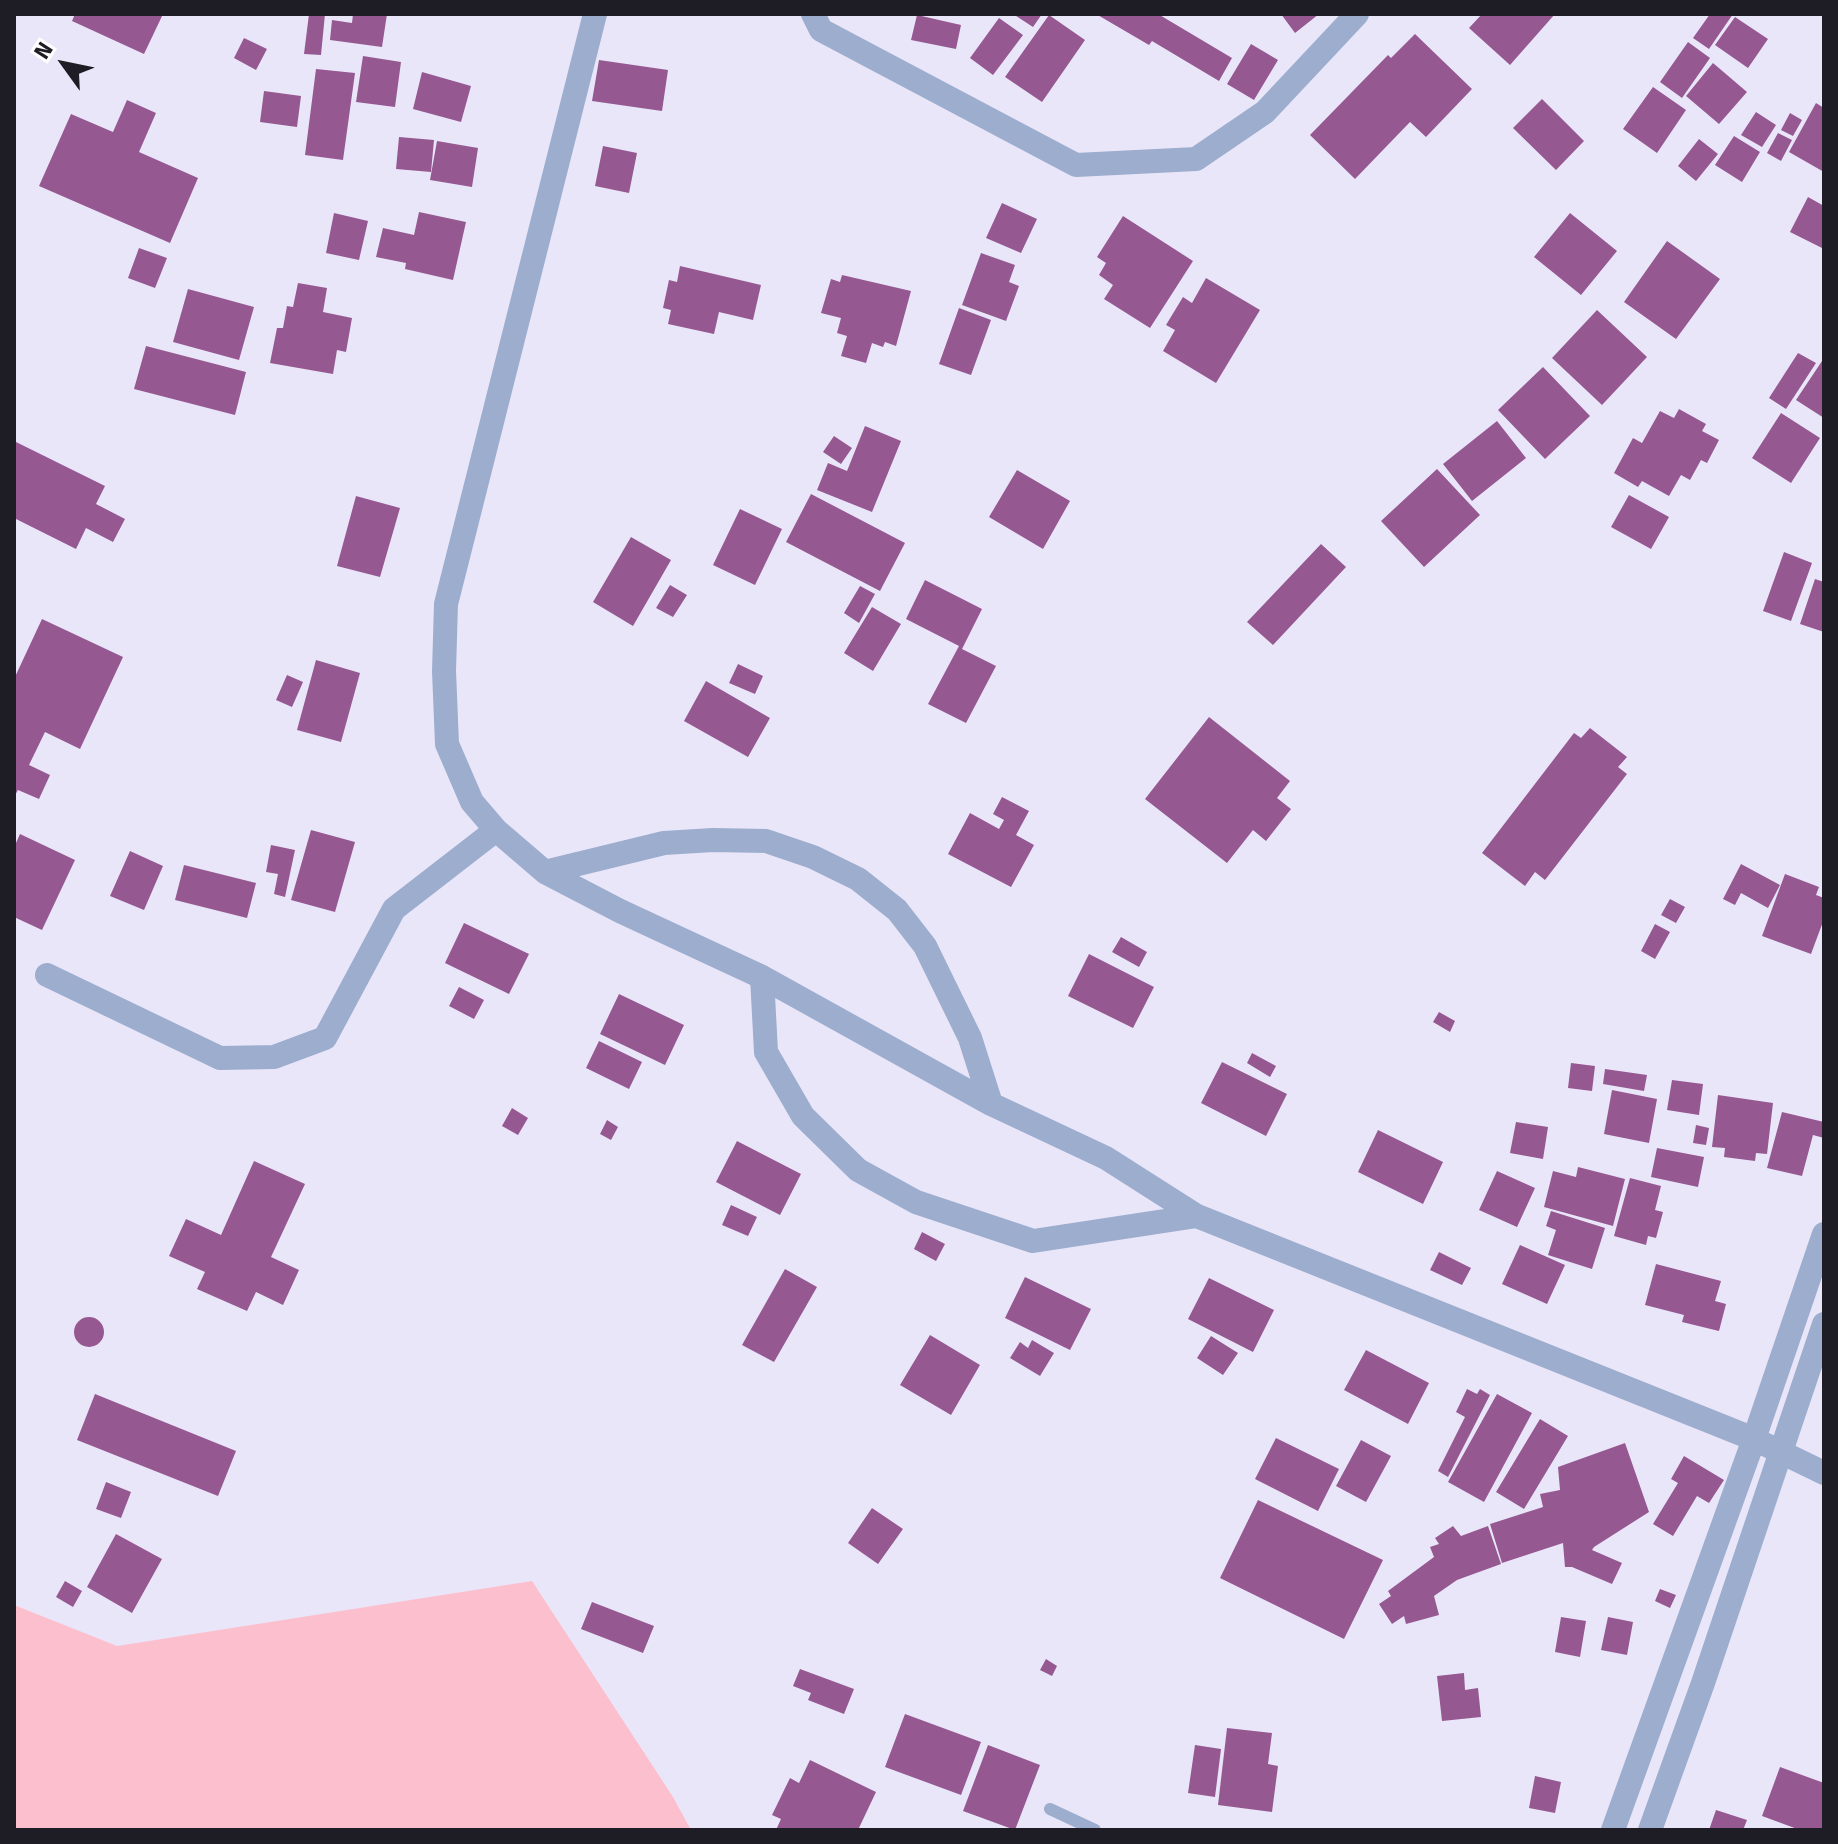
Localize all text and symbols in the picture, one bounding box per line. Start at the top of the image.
north arrow [24,24,104,104]
text: N [28,37,59,64]

